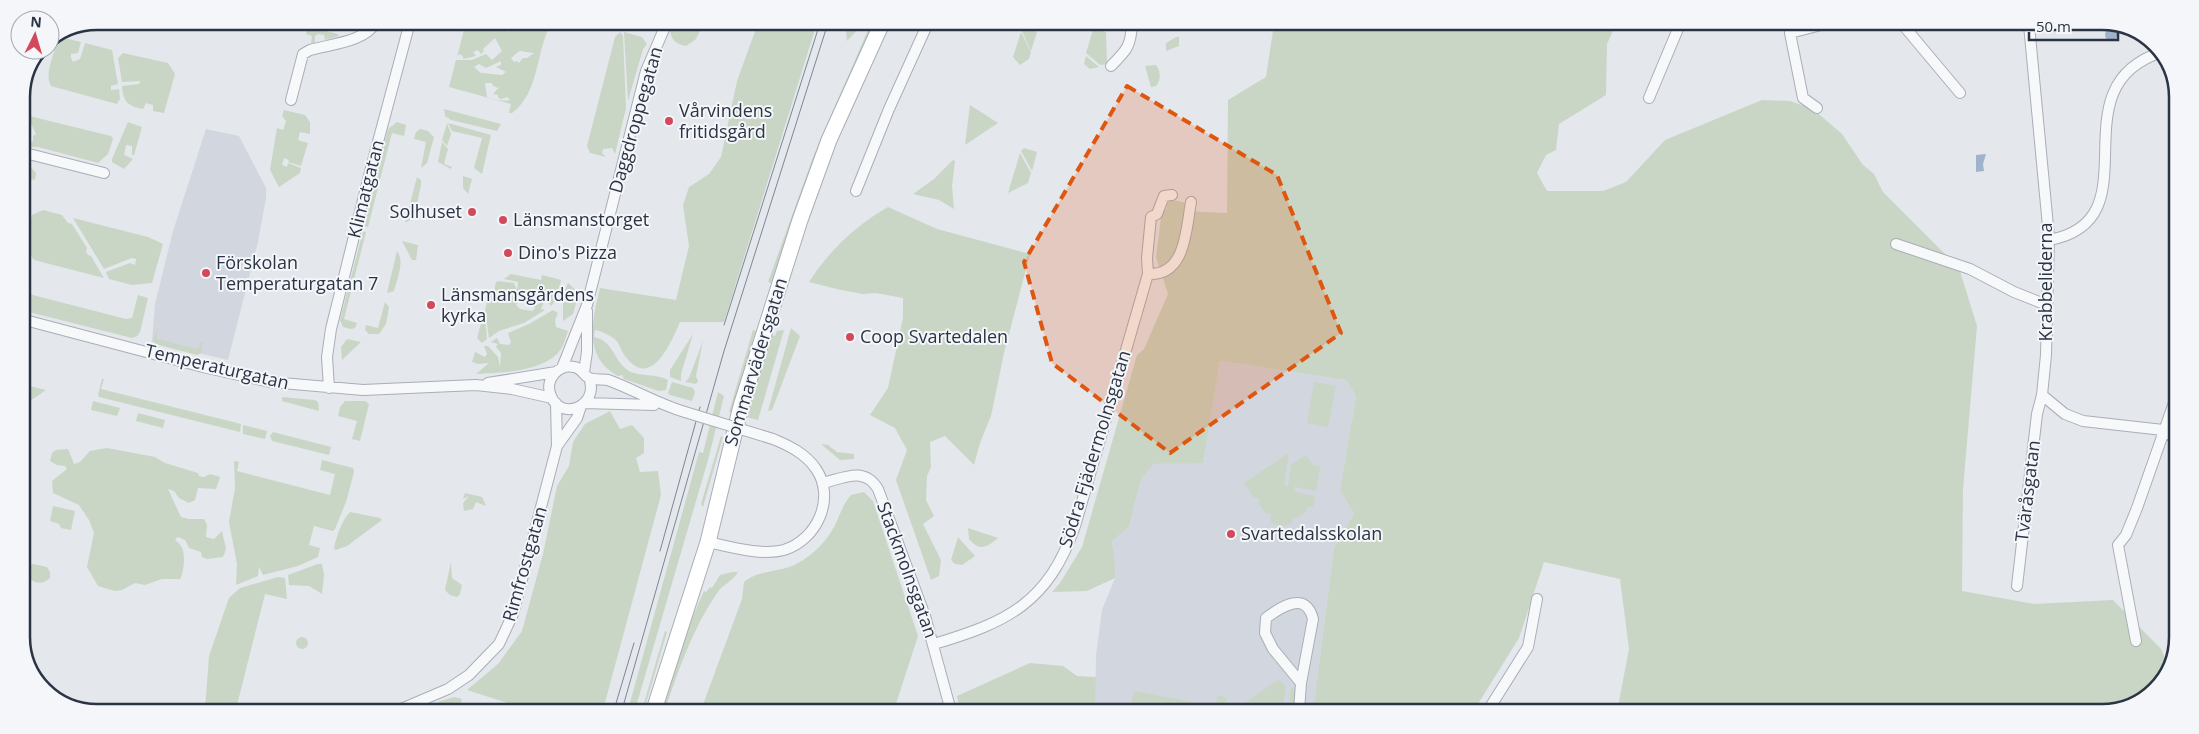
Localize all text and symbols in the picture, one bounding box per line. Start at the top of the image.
north arrow [10,10,60,60]
scale bar [2029,10,2118,42]
text: N [30,12,43,32]
text: 50 m [2036,16,2071,36]
street label: Daggdroppegatan [603,44,667,196]
place label: Vårvindens fritidsgård [679,98,772,143]
marker: Vårvindens fritidsgård [663,115,675,127]
street label: Klimatgatan [341,137,389,240]
place label: Solhuset [390,199,462,223]
marker: Solhuset [466,206,478,218]
place label: Länsmanstorget [513,207,649,231]
marker: Länsmanstorget [497,214,509,226]
street label: Krabbeliderna [2033,222,2057,342]
place label: Dino's Pizza [518,240,617,264]
marker: Dino's Pizza [502,247,514,259]
place label: Förskolan Temperaturgatan 7 [216,250,378,295]
marker: Förskolan Temperaturgatan 7 [200,267,212,279]
street label: Sommarvädersgatan [718,275,792,449]
place label: Länsmansgårdens kyrka [441,282,594,327]
marker: Länsmansgårdens kyrka [425,299,437,311]
place label: Coop Svartedalen [860,324,1008,348]
marker: Coop Svartedalen [844,331,856,343]
street label: Temperaturgatan [143,338,292,394]
street label: Södra Fjädermolnsgatan [1053,347,1135,550]
street label: Tväråsgatan [2009,439,2045,543]
street label: Stackmolnsgatan [872,498,944,641]
street label: Rimfrostgatan [496,503,552,624]
place label: Svartedalsskolan [1241,521,1382,545]
marker: Svartedalsskolan [1225,528,1237,540]

